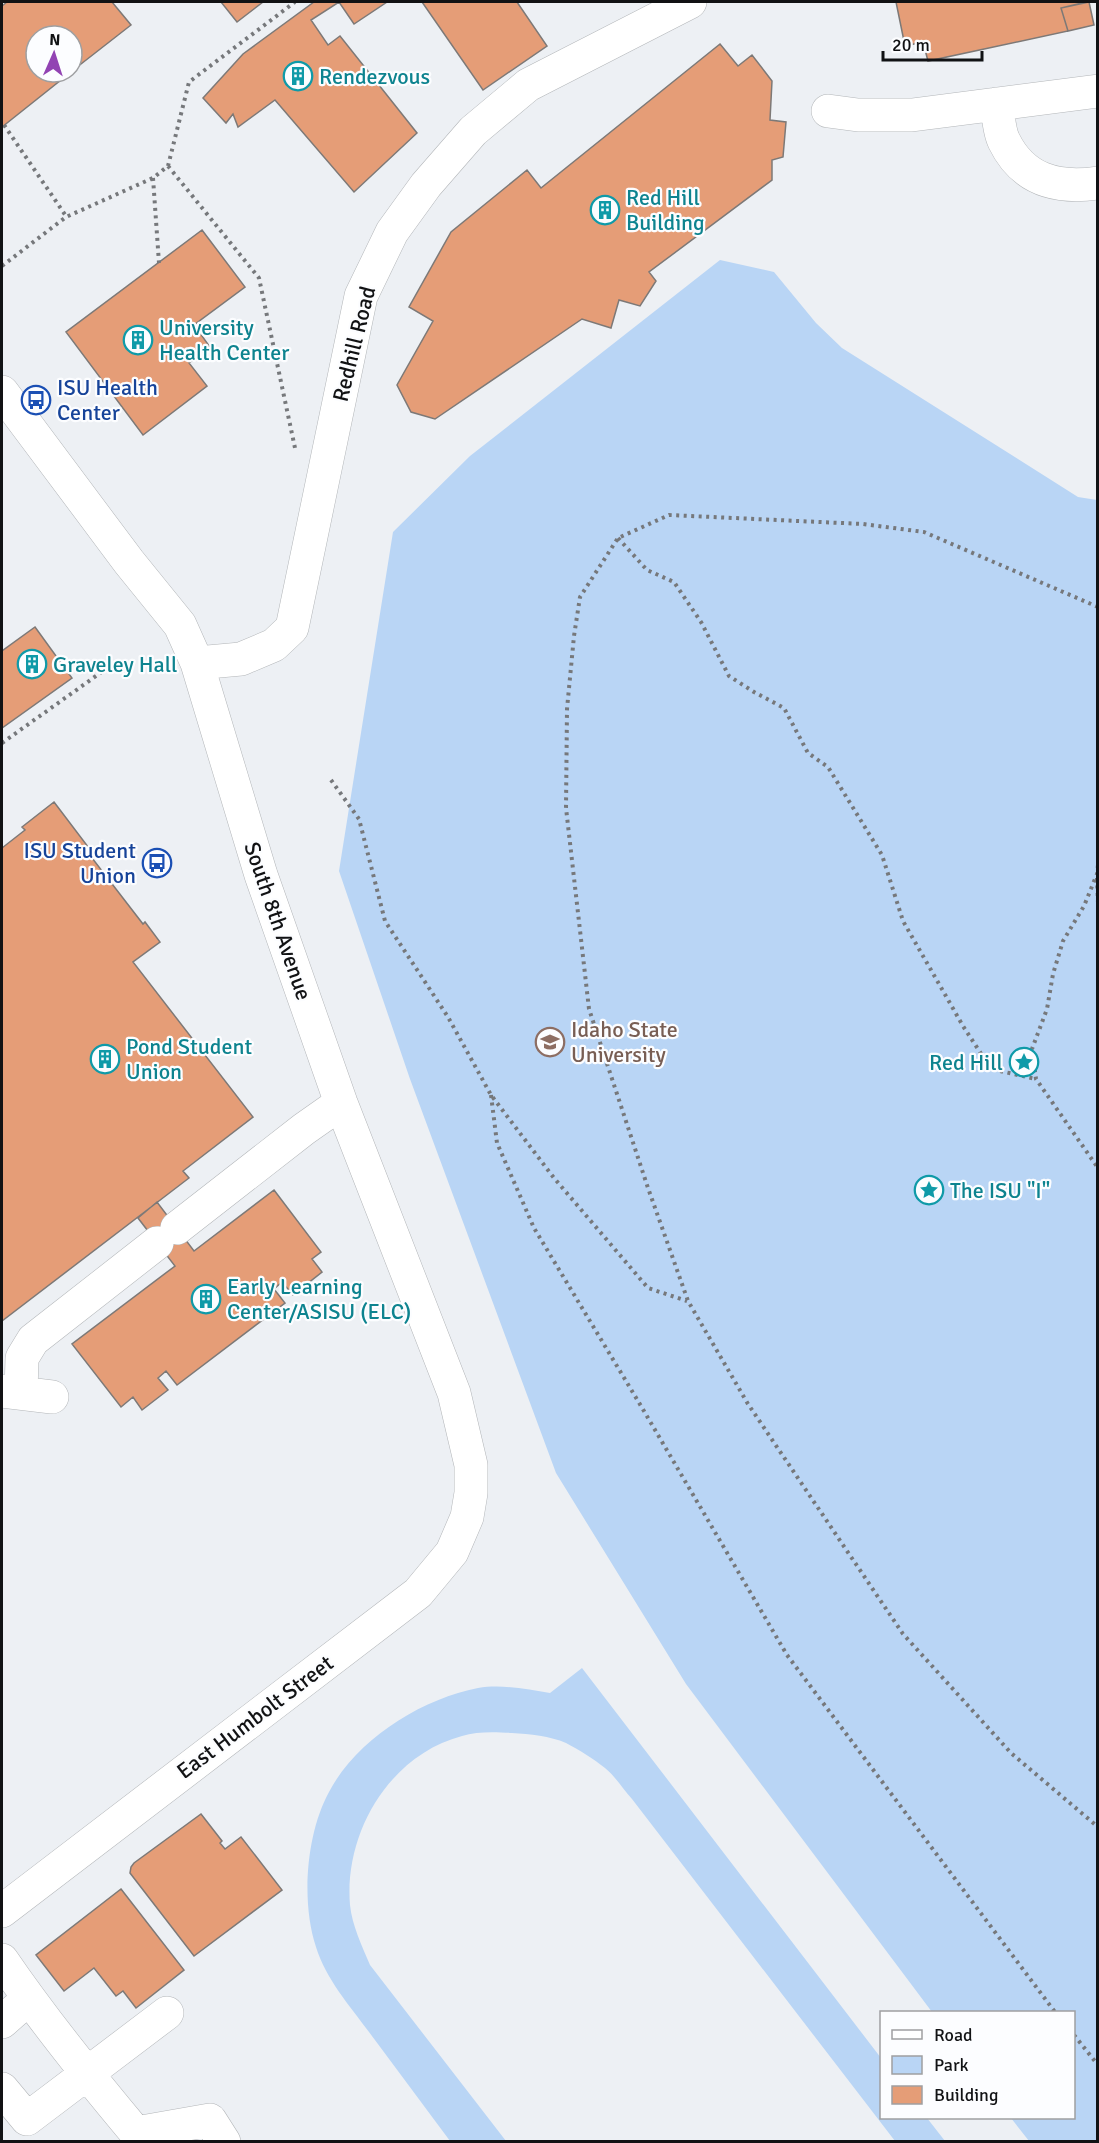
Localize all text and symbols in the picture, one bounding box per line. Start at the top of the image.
north arrow [24,24,84,84]
scale bar [883,24,982,62]
text: N [49,30,61,50]
text: 20 m [892,34,930,56]
building icon: Rendezvous [282,60,314,92]
place label: Rendezvous [319,63,430,90]
place label: Red Hill Building [626,184,705,236]
building icon: Red Hill Building [589,194,621,226]
street label: Redhill Road [327,283,381,405]
place label: University Health Center [159,314,289,366]
building icon: University Health Center [122,324,154,356]
place label: ISU Health Center [57,374,158,426]
bus stop icon: ISU Health Center [20,384,52,416]
building icon: Graveley Hall [16,648,48,680]
place label: Graveley Hall [53,651,177,678]
place label: ISU Student Union [23,837,136,889]
street label: South 8th Avenue [238,838,318,1004]
bus stop icon: ISU Student Union [141,847,173,879]
place label: Idaho State University [571,1016,678,1068]
school or university icon: Idaho State University [534,1026,566,1058]
place label: Pond Student Union [126,1033,252,1085]
building icon: Pond Student Union [89,1043,121,1075]
place icon: Red Hill [1008,1046,1040,1078]
place label: Red Hill [929,1049,1003,1076]
place icon: The ISU "I" [913,1174,945,1206]
place label: The ISU "I" [950,1177,1050,1204]
place label: Early Learning Center/ASISU (ELC) [227,1273,411,1325]
building icon: Early Learning Center/ASISU (ELC) [190,1283,222,1315]
street label: East Humbolt Street [171,1649,339,1785]
legend [880,2011,1075,2119]
text: Road [934,2024,973,2046]
text: Park [934,2054,969,2076]
text: Building [934,2084,998,2106]

